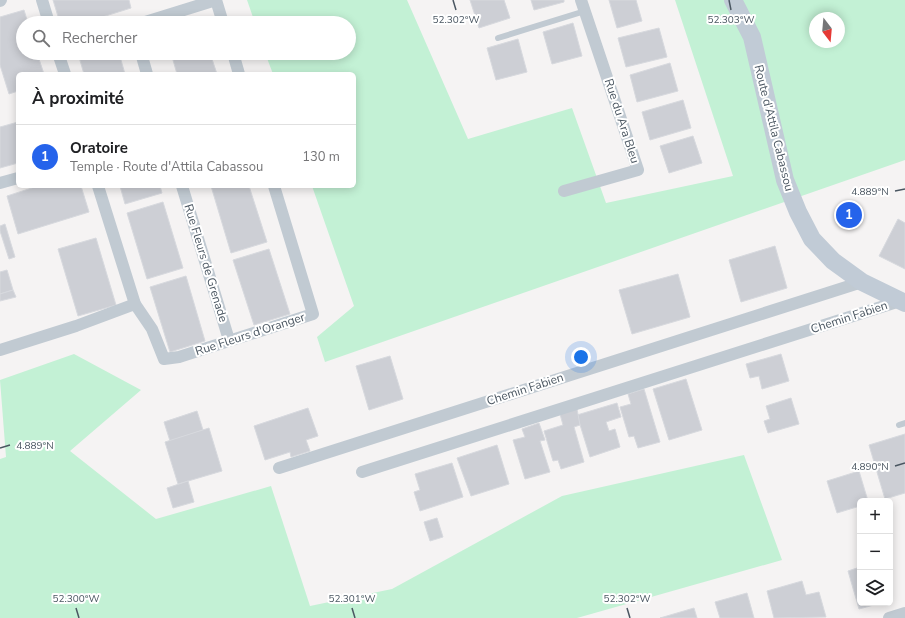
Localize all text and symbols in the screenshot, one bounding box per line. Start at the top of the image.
north arrow [809,12,845,48]
text: 52.302°W [432,13,480,27]
text: 52.303°W [707,13,755,27]
search box [16,16,356,60]
icon: search [30,27,52,49]
text: Rechercher [62,28,137,48]
street label: Route d'Attila Cabassou [751,63,797,193]
street label: Rue du Ara Bleu [601,77,643,165]
text: À proximité [32,87,124,110]
text: Oratoire [70,138,128,158]
text: 1 [41,148,49,166]
text: 130 m [302,148,340,166]
text: Temple · Route d'Attila Cabassou [70,158,263,176]
text: 4.889°N [851,185,889,199]
pin: 1 [836,200,862,230]
street label: Rue Fleurs de Grenade [180,202,232,324]
street label: Chemin Fabien [809,297,889,337]
street label: Rue Fleurs d'Oranger [193,308,308,359]
your location [571,347,591,367]
street label: Chemin Fabien [485,369,565,409]
text: 4.889°N [16,439,54,453]
text: 4.890°N [851,460,889,474]
map controls [857,498,893,606]
button: + [857,498,893,534]
button: − [857,534,893,570]
button: layers [857,570,893,606]
text: 52.300°W [52,592,100,606]
text: 52.301°W [328,592,376,606]
text: 52.302°W [603,592,651,606]

